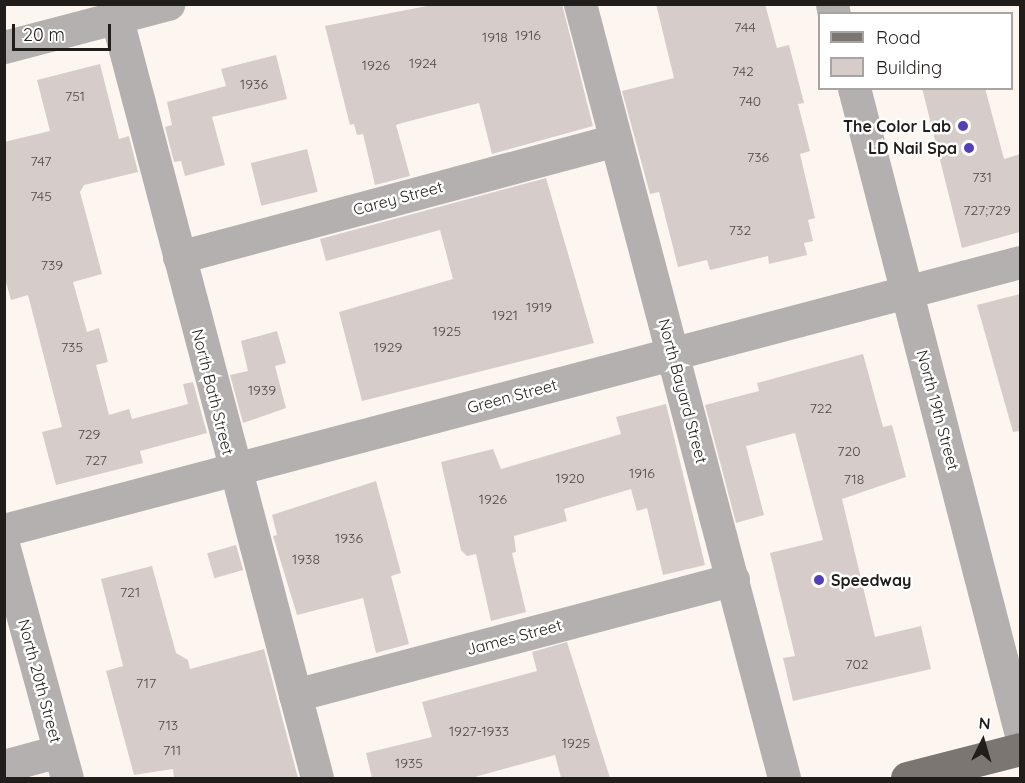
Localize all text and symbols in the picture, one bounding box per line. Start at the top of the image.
scale bar [15,12,114,50]
legend [818,12,1013,90]
house number: 744 [734,19,756,35]
text: 20 m [23,23,65,46]
text: Road [876,26,921,49]
house number: 1916 [515,27,541,43]
house number: 1918 [482,29,508,45]
house number: 1924 [409,55,437,71]
text: Building [876,56,942,79]
house number: 1926 [362,57,390,73]
house number: 742 [732,63,754,79]
house number: 1936 [240,76,268,92]
house number: 751 [65,88,85,104]
house number: 740 [739,93,761,109]
place label: The Color Lab [843,116,951,136]
marker: The Color Lab [956,119,970,133]
place label: LD Nail Spa [868,138,957,158]
marker: LD Nail Spa [962,141,976,155]
house number: 736 [747,149,769,165]
house number: 747 [31,153,51,169]
house number: 731 [972,169,992,185]
street label: Carey Street [351,177,445,219]
house number: 745 [30,188,52,204]
house number: 727;729 [963,202,1011,218]
house number: 732 [729,222,751,238]
house number: 739 [41,257,63,273]
house number: 1919 [526,299,552,315]
house number: 1921 [492,307,518,323]
street label: North Bayard Street [654,317,712,465]
house number: 1925 [433,323,461,339]
street label: North Bath Street [188,327,238,457]
house number: 735 [61,339,83,355]
house number: 1929 [374,339,402,355]
street label: North 19th Street [913,348,963,472]
street label: Green Street [465,375,559,417]
house number: 1939 [248,382,276,398]
house number: 722 [810,400,832,416]
house number: 729 [78,426,100,442]
house number: 720 [837,443,861,459]
house number: 727 [85,452,107,468]
house number: 1916 [629,465,655,481]
house number: 1920 [555,470,585,486]
house number: 718 [844,471,864,487]
house number: 1926 [479,491,507,507]
house number: 1936 [335,530,363,546]
house number: 1938 [292,551,320,567]
place label: Speedway [831,570,911,590]
marker: Speedway [812,573,826,587]
house number: 721 [120,584,140,600]
street label: James Street [464,615,564,659]
street label: North 20th Street [14,617,66,745]
house number: 702 [845,656,869,672]
house number: 717 [136,675,156,691]
north arrow [953,711,1013,771]
text: N [978,713,991,734]
house number: 713 [158,717,178,733]
house number: 1927-1933 [449,723,509,739]
house number: 1925 [562,735,590,751]
house number: 711 [163,742,181,758]
house number: 1935 [395,755,423,771]

